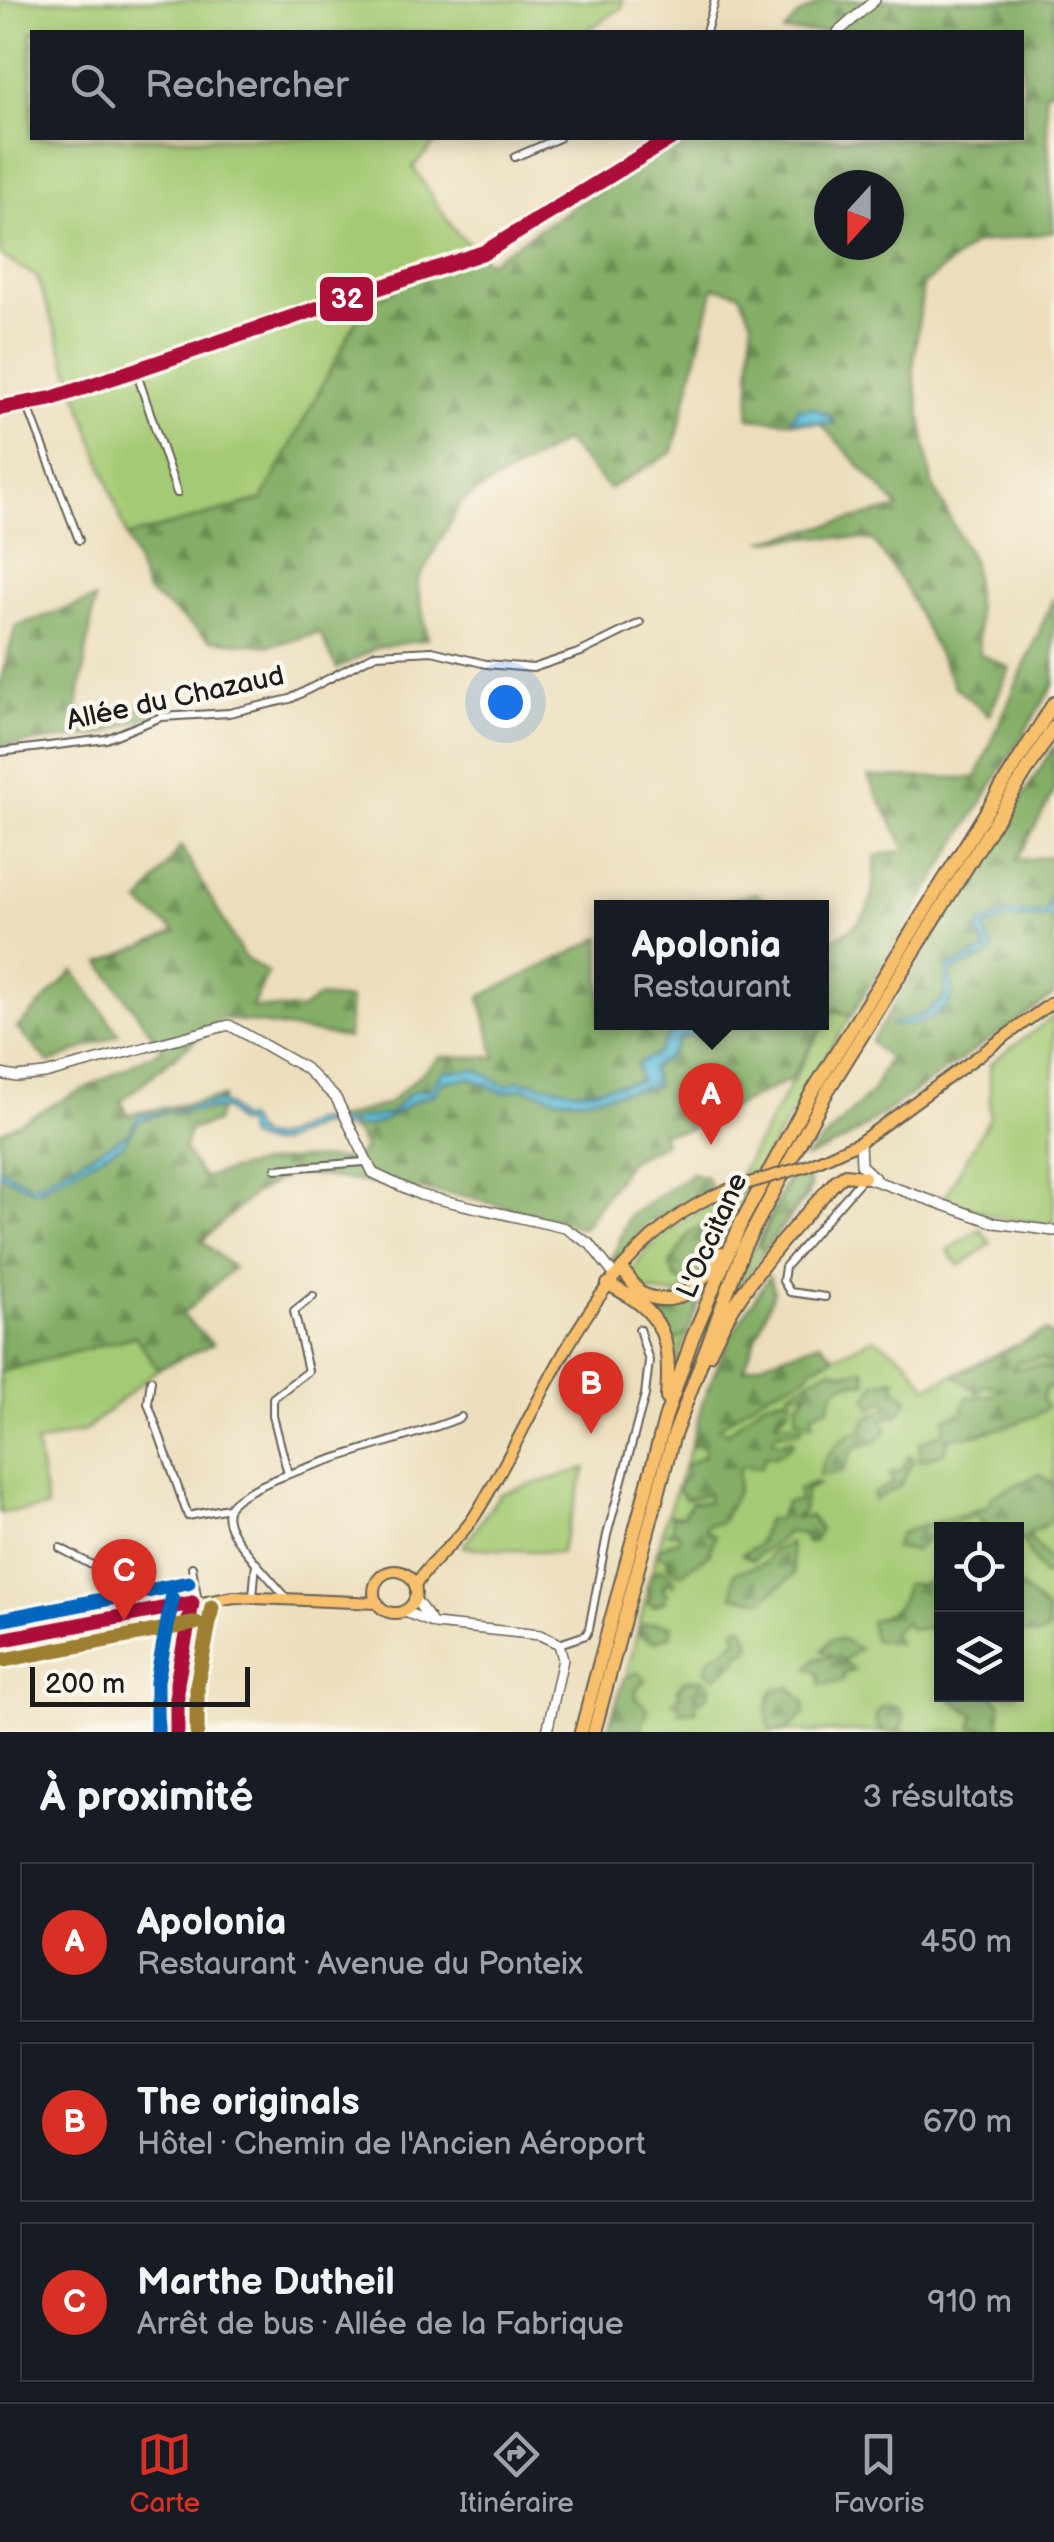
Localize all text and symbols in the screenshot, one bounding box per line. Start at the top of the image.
search box [30,30,1024,140]
icon: search [65,58,120,113]
text: Rechercher [145,63,349,108]
north arrow [814,170,904,260]
line badge: 32 [318,275,375,323]
text: 32 [330,283,364,316]
street label: Allée du Chazaud [64,659,287,738]
your location [480,677,531,728]
popup [594,900,829,1030]
text: Apolonia [632,923,781,968]
text: Restaurant [632,968,791,1007]
pin: A [678,1062,744,1145]
street label: L'Occitane [670,1168,755,1303]
pin: B [558,1352,624,1434]
map controls [934,1522,1024,1702]
button: locate [934,1522,1024,1612]
pin: C [92,1538,156,1621]
button: layers [934,1612,1024,1702]
scale bar [30,1662,250,1706]
text: 200 m [45,1668,125,1701]
text: À proximité [40,1772,253,1823]
text: 3 résultats [862,1778,1014,1817]
text: Apolonia [137,1900,287,1945]
text: A [65,1923,84,1962]
text: 450 m [920,1923,1012,1962]
text: Restaurant · Avenue du Ponteix [137,1945,583,1984]
text: The originals [137,2080,360,2125]
text: B [63,2103,86,2142]
text: 670 m [923,2103,1012,2142]
text: Hôtel · Chemin de l'Ancien Aéroport [137,2125,646,2164]
text: Marthe Dutheil [137,2260,395,2305]
text: C [63,2283,86,2322]
text: 910 m [927,2283,1012,2322]
text: Arrêt de bus · Allée de la Fabrique [137,2305,624,2344]
tab: Carte [130,2427,200,2520]
tab: Itinéraire [459,2427,574,2520]
tab: Favoris [833,2427,924,2520]

